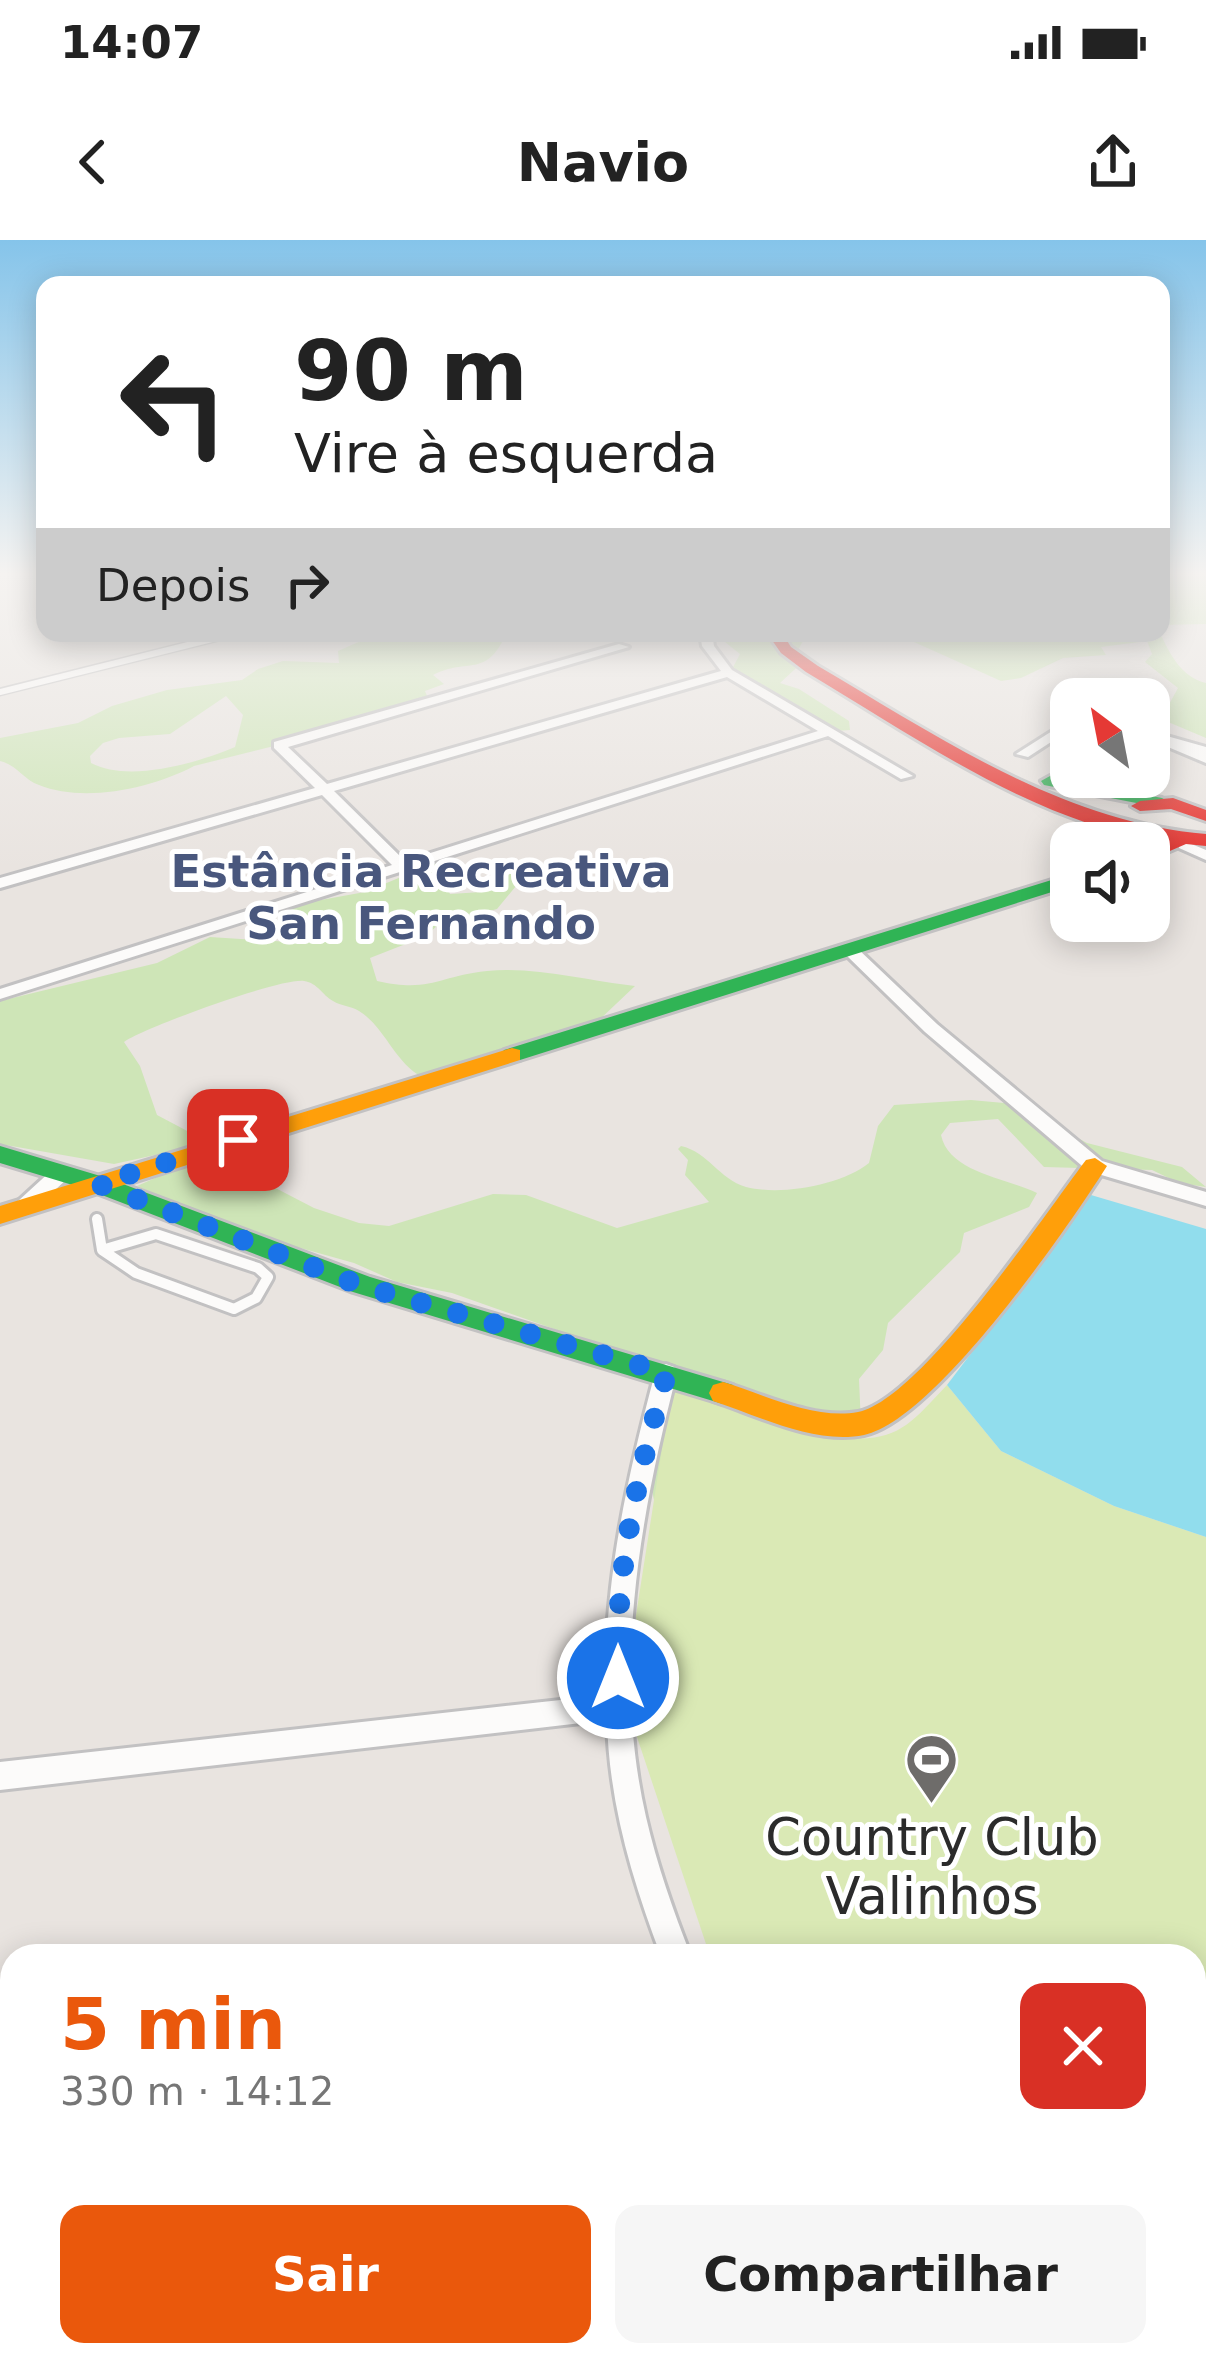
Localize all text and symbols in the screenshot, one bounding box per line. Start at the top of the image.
text: 14:07 [60,16,203,69]
icon: back [60,129,126,195]
icon: share [1080,129,1146,195]
text: Navio [517,131,689,194]
text: 90 m [294,322,528,420]
icon: left [96,324,252,480]
text: Vire à esquerda [294,422,718,485]
icon: right [274,552,340,618]
text: Depois [96,559,250,612]
north arrow [1050,678,1170,798]
map controls [1050,678,1170,942]
button: sound [1050,822,1170,942]
district label: Estância Recreativa San Fernando [170,845,672,950]
pin [187,1089,289,1191]
icon: arrive [205,1107,271,1173]
position arrow [555,1615,681,1741]
sports icon: Country Club Valinhos [904,1731,960,1805]
place label: Country Club Valinhos [765,1808,1099,1926]
text: 5 min [60,1982,286,2066]
button: close [1020,1983,1146,2109]
text: 330 m · 14:12 [60,2069,334,2114]
button: Sair [60,2205,591,2343]
button: Compartilhar [615,2205,1146,2343]

